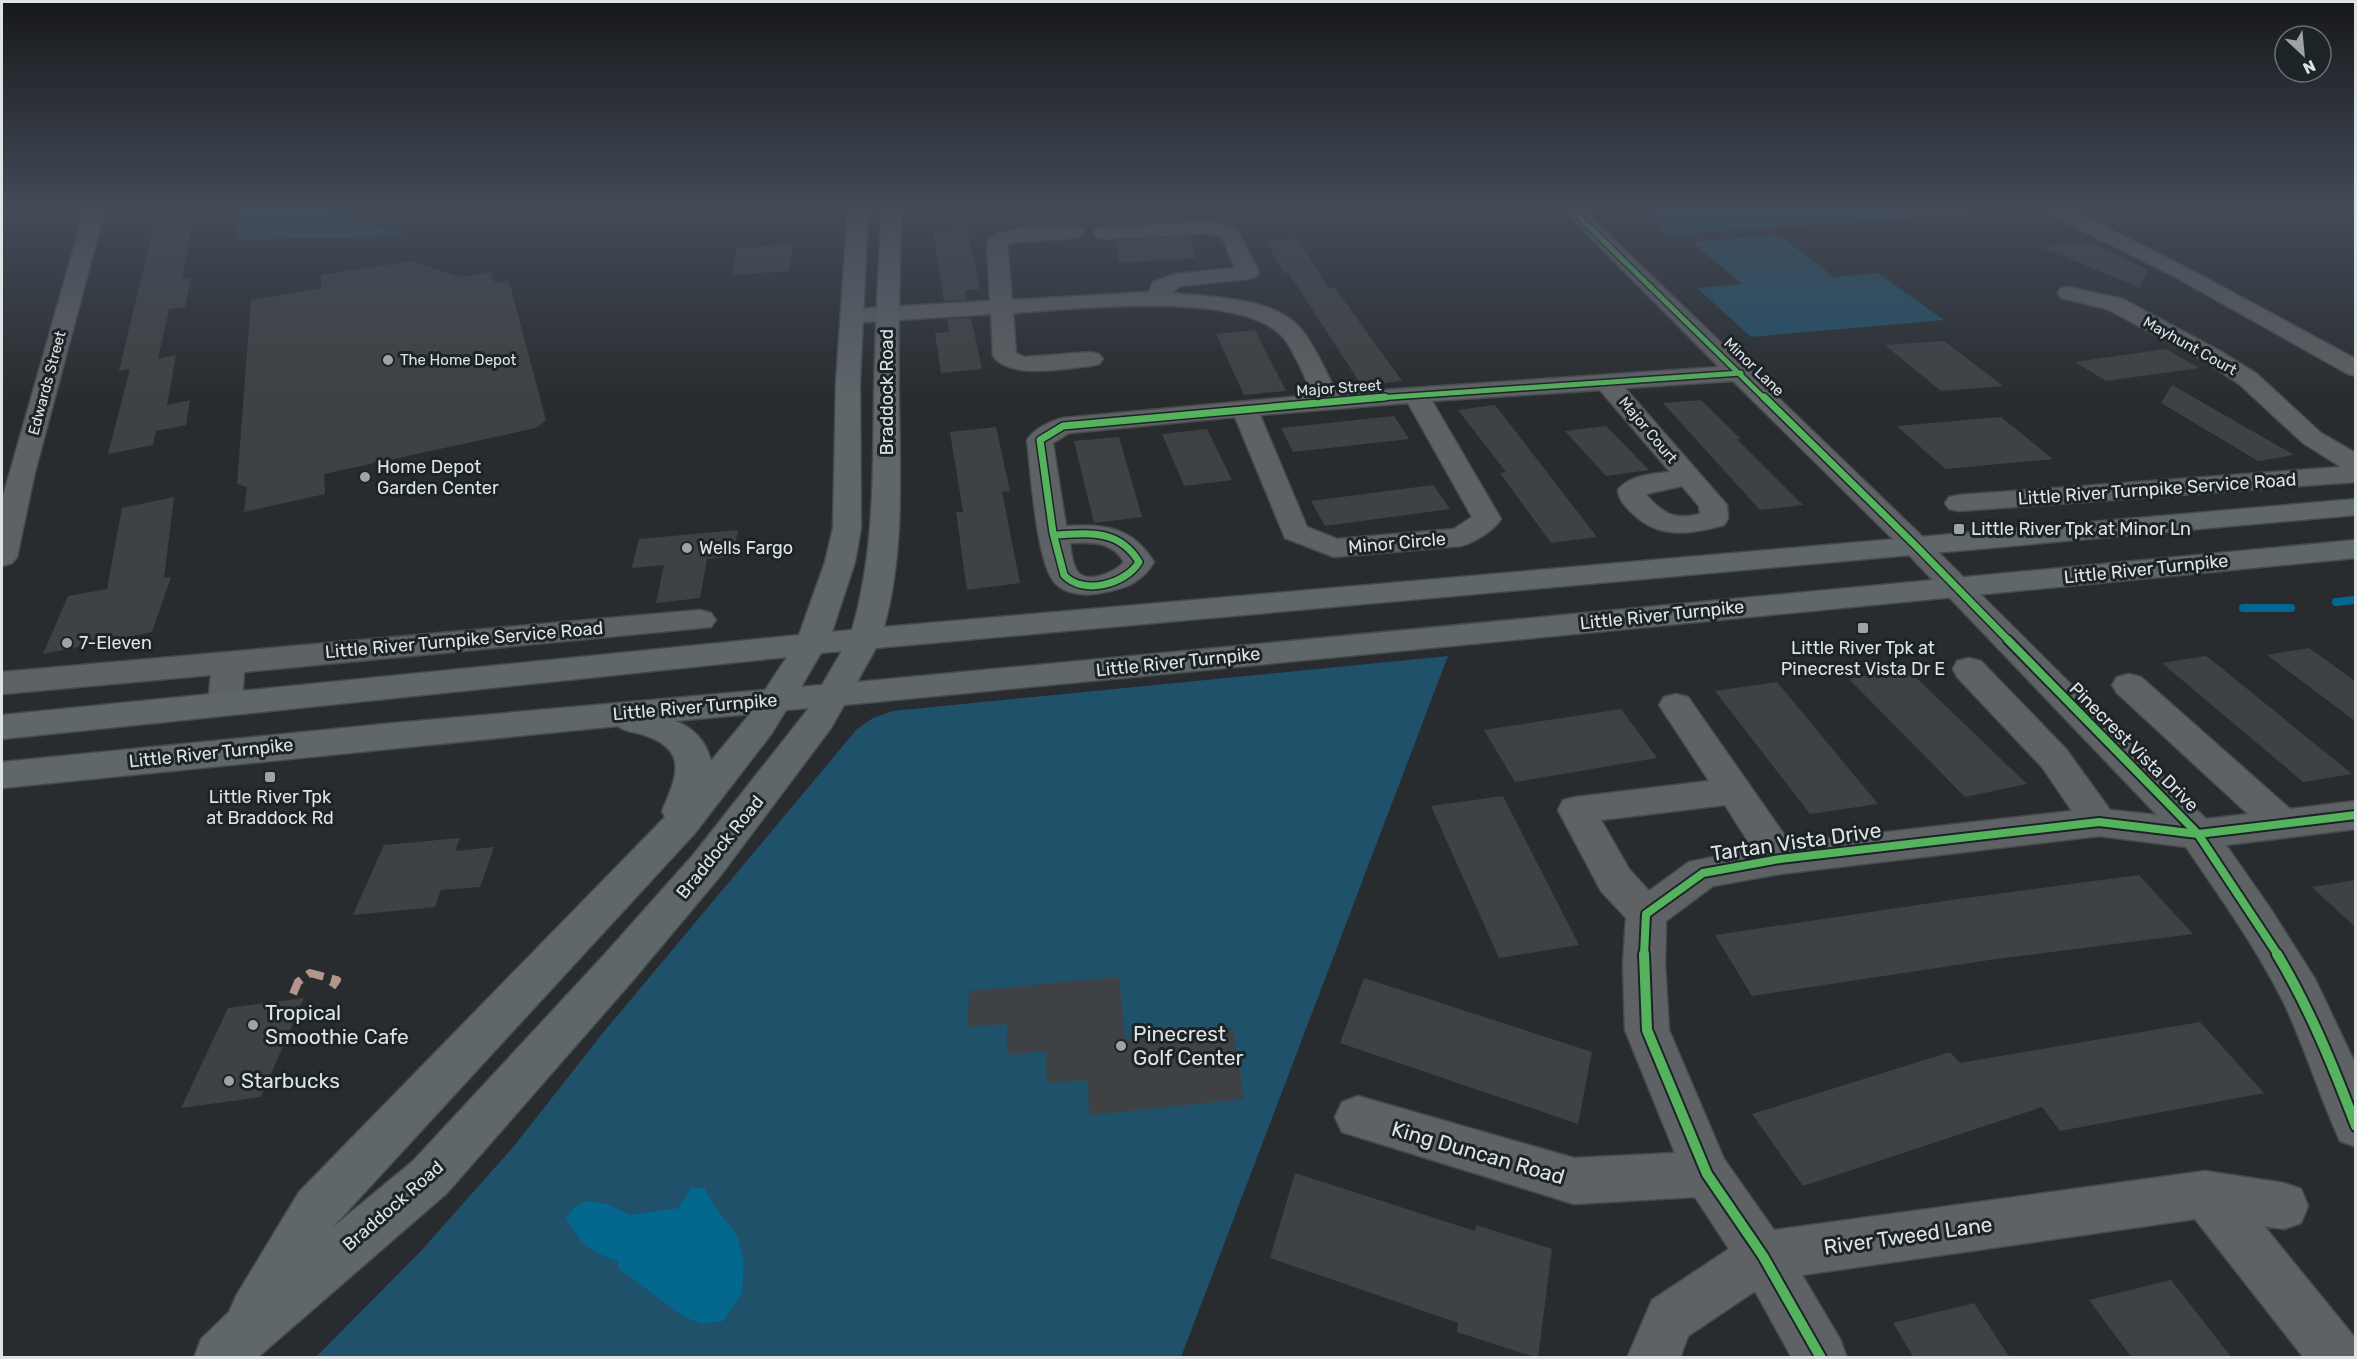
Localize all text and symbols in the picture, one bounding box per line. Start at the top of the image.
north arrow [2273,24,2333,84]
text: N [2300,56,2319,78]
street label: Mayhunt Court [2140,313,2240,379]
street label: Edwards Street [24,329,70,437]
street label: Braddock Road [876,329,898,455]
street label: Minor Lane [1720,334,1788,400]
place label: The Home Depot [400,351,517,369]
marker: The Home Depot [381,353,395,367]
street label: Major Street [1296,376,1382,400]
street label: Major Court [1615,393,1681,467]
place label: Home Depot Garden Center [377,456,499,499]
street label: Little River Turnpike Service Road [2017,468,2297,510]
marker: Home Depot Garden Center [358,470,372,484]
place label: Little River Tpk at Minor Ln [1971,518,2191,540]
marker: Little River Tpk at Minor Ln [1952,522,1966,536]
street label: Minor Circle [1347,528,1447,558]
place label: Wells Fargo [699,537,793,559]
marker: Wells Fargo [680,541,694,555]
street label: Little River Turnpike [2063,549,2229,589]
street label: Little River Turnpike [1579,595,1745,635]
street label: Little River Turnpike Service Road [324,617,604,663]
marker: Little River Tpk at Pinecrest Vista Dr E [1856,621,1870,635]
place label: 7-Eleven [79,632,152,654]
marker: 7-Eleven [60,636,74,650]
place label: Little River Tpk at Pinecrest Vista Dr E [1781,637,1945,680]
street label: Little River Turnpike [1095,642,1261,682]
street label: Pinecrest Vista Drive [2065,678,2203,816]
street label: Little River Turnpike [612,689,778,725]
street label: Little River Turnpike [128,733,294,773]
marker: Little River Tpk at Braddock Rd [263,770,277,784]
place label: Little River Tpk at Braddock Rd [206,786,334,829]
street label: Braddock Road [672,791,768,903]
street label: Tartan Vista Drive [1709,817,1883,866]
place label: Tropical Smoothie Cafe [265,1000,409,1049]
marker: Tropical Smoothie Cafe [246,1018,260,1032]
place label: Pinecrest Golf Center [1133,1021,1244,1070]
marker: Pinecrest Golf Center [1114,1039,1128,1053]
place label: Starbucks [241,1068,340,1093]
marker: Starbucks [222,1074,236,1088]
street label: King Duncan Road [1389,1116,1568,1189]
street label: Braddock Road [338,1156,448,1256]
street label: River Tweed Lane [1822,1211,1994,1260]

